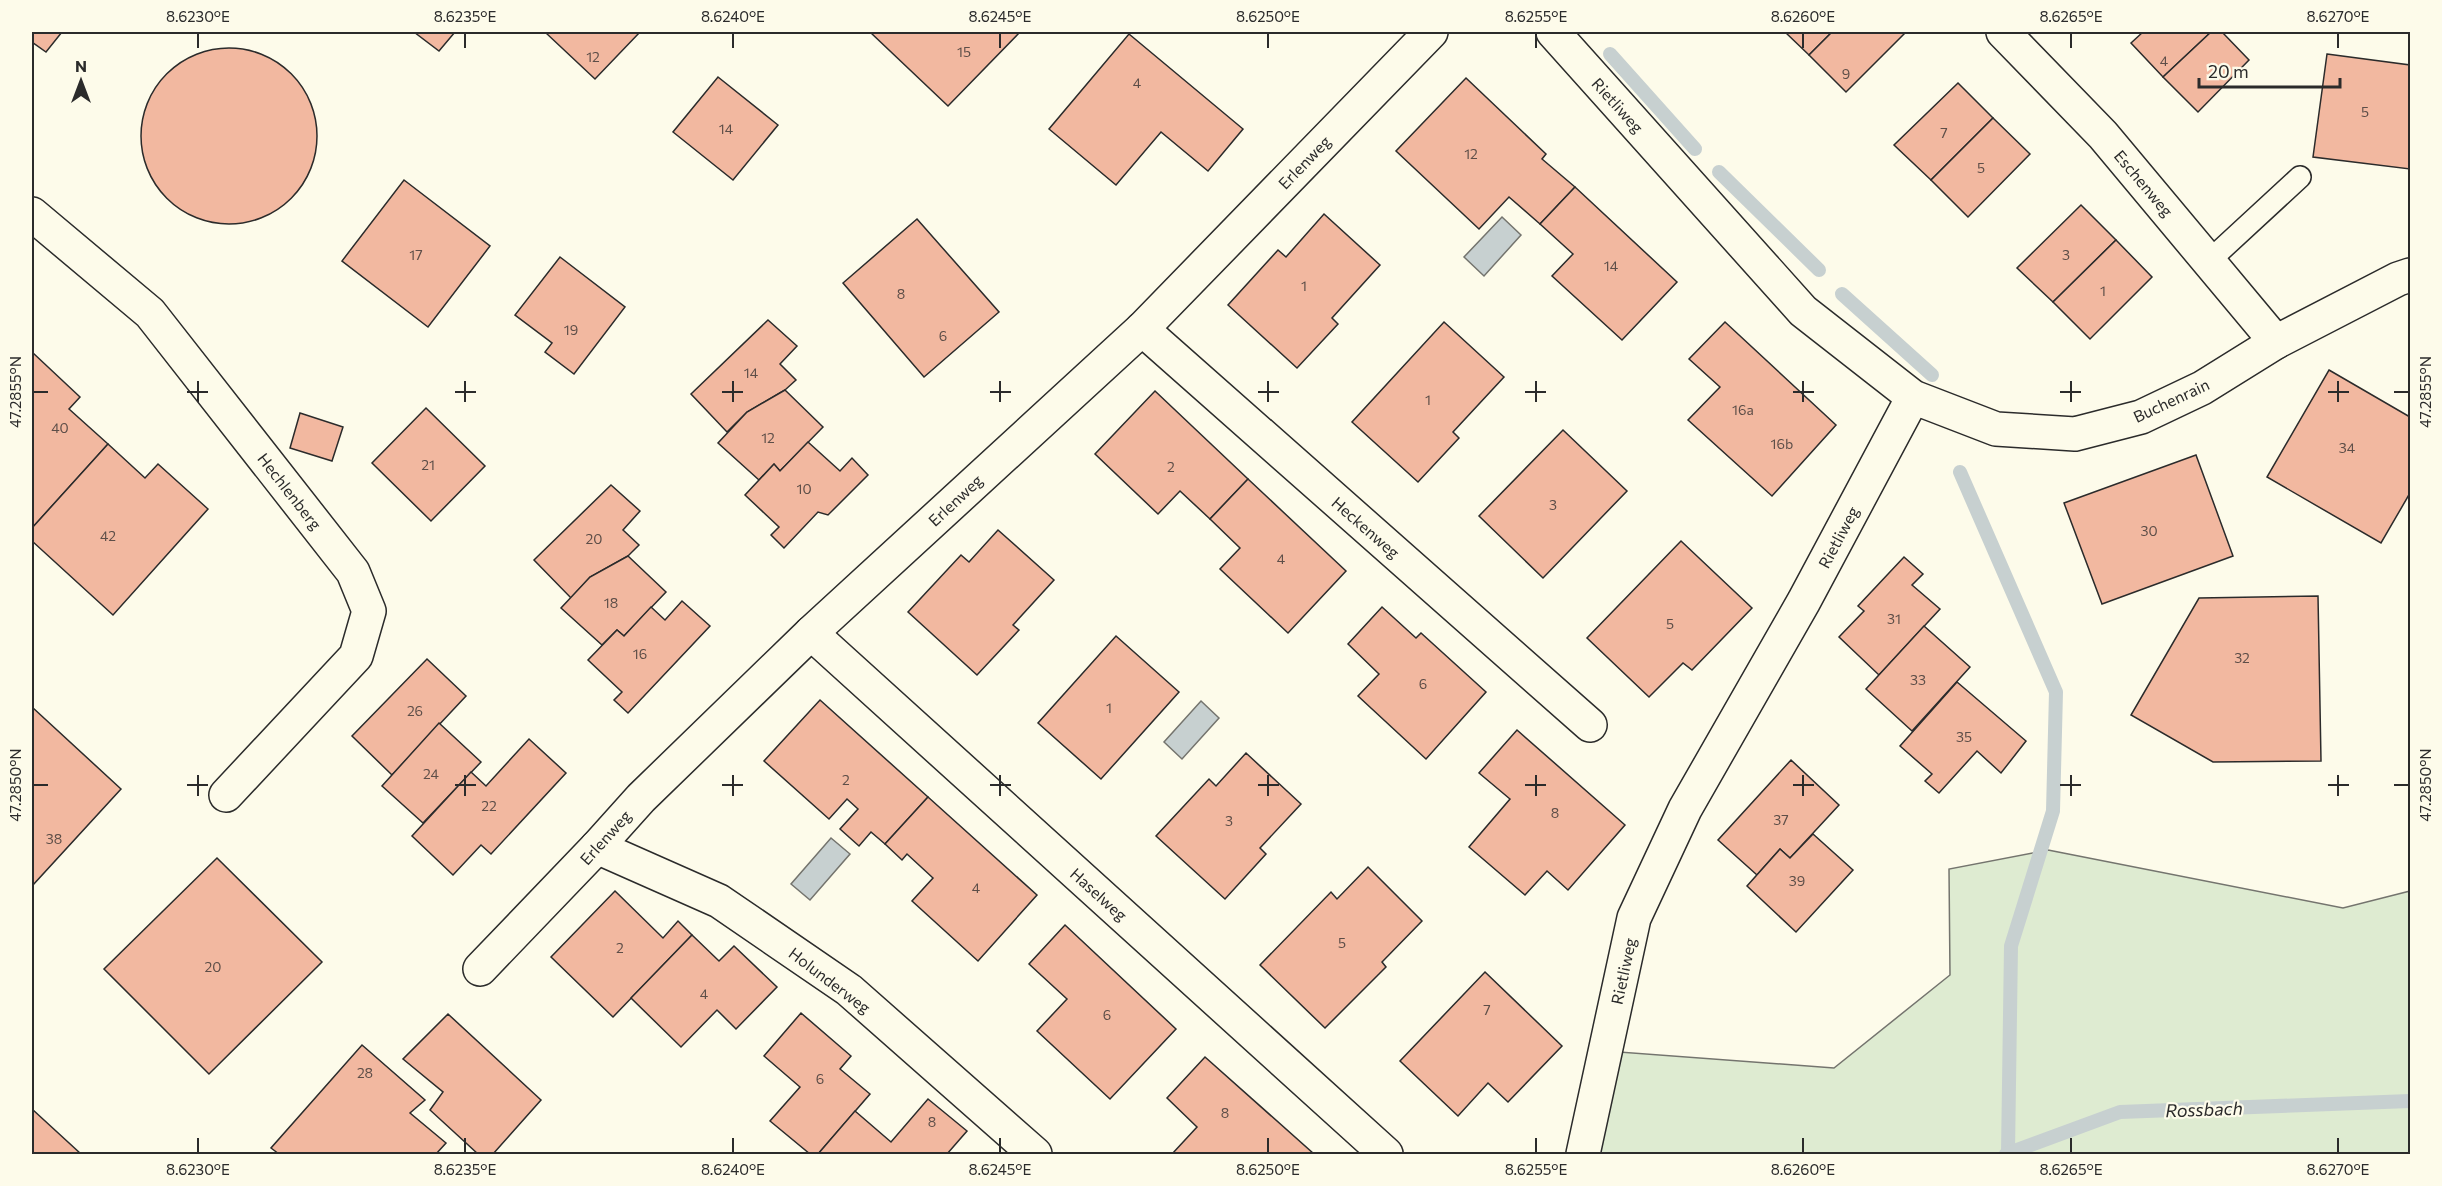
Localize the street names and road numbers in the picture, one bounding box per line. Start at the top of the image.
street label: Rietliweg [1588,74,1648,137]
street label: Erlenweg [1274,131,1334,193]
street label: Eschenweg [2111,146,2177,220]
street label: Buchenrain [2130,374,2212,426]
street label: Hechlenberg [254,449,326,533]
street label: Erlenweg [924,470,986,530]
street label: Heckenweg [1328,492,1404,562]
street label: Rietliweg [1814,502,1862,571]
street label: Erlenweg [576,805,635,868]
street label: Haselweg [1067,864,1132,925]
street label: Rietliweg [1607,936,1639,1006]
street label: Holunderweg [785,943,875,1017]

